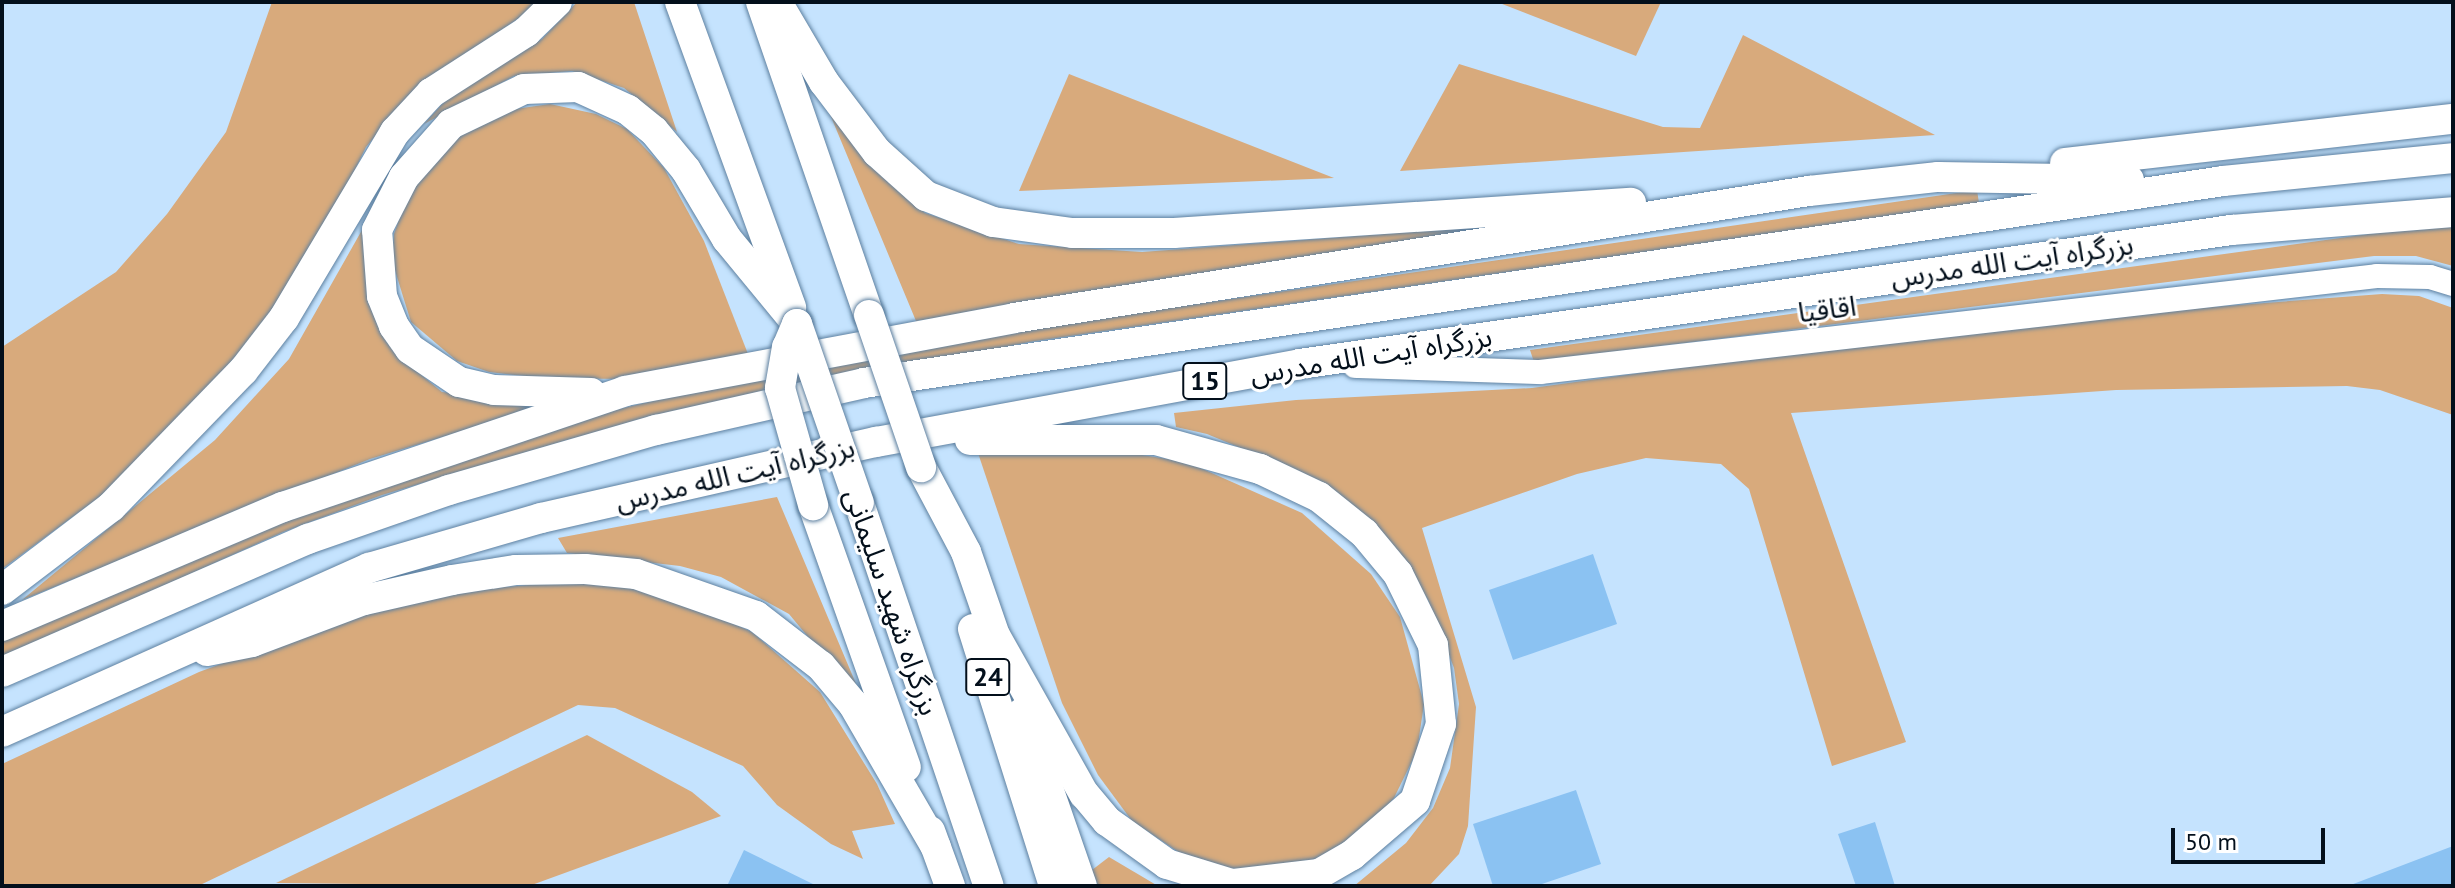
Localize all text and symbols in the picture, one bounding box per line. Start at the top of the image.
street label: بزرگراه آیت الله مدرس [1889,227,2135,295]
street label: اقاقیا [1796,289,1858,329]
street label: بزرگراه آیت الله مدرس [1248,319,1494,391]
road number: 15 [1181,359,1229,403]
street label: بزرگراه آیت الله مدرس [612,430,858,518]
street label: بزرگراه شهید سلیمانی [837,484,947,720]
road number: 24 [964,655,1012,699]
scale bar [2175,812,2329,862]
text: 50 m [2185,826,2237,857]

